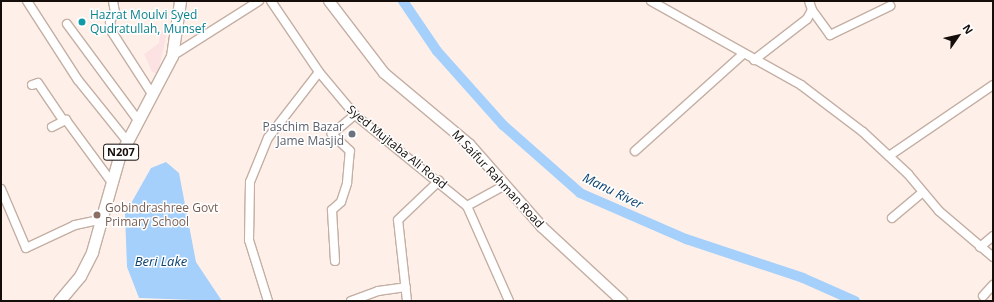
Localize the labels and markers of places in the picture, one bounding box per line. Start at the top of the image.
place label: Hazrat Moulvi Syed Qudratullah, Munsef [90,8,206,36]
marker: Hazrat Moulvi Syed Qudratullah, Munsef [77,17,87,27]
place label: Paschim Bazar Jame Masjid [262,120,344,148]
marker: Paschim Bazar Jame Masjid [347,129,357,139]
place label: Gobindrashree Govt Primary School [105,201,218,229]
marker: Gobindrashree Govt Primary School [92,210,102,220]

